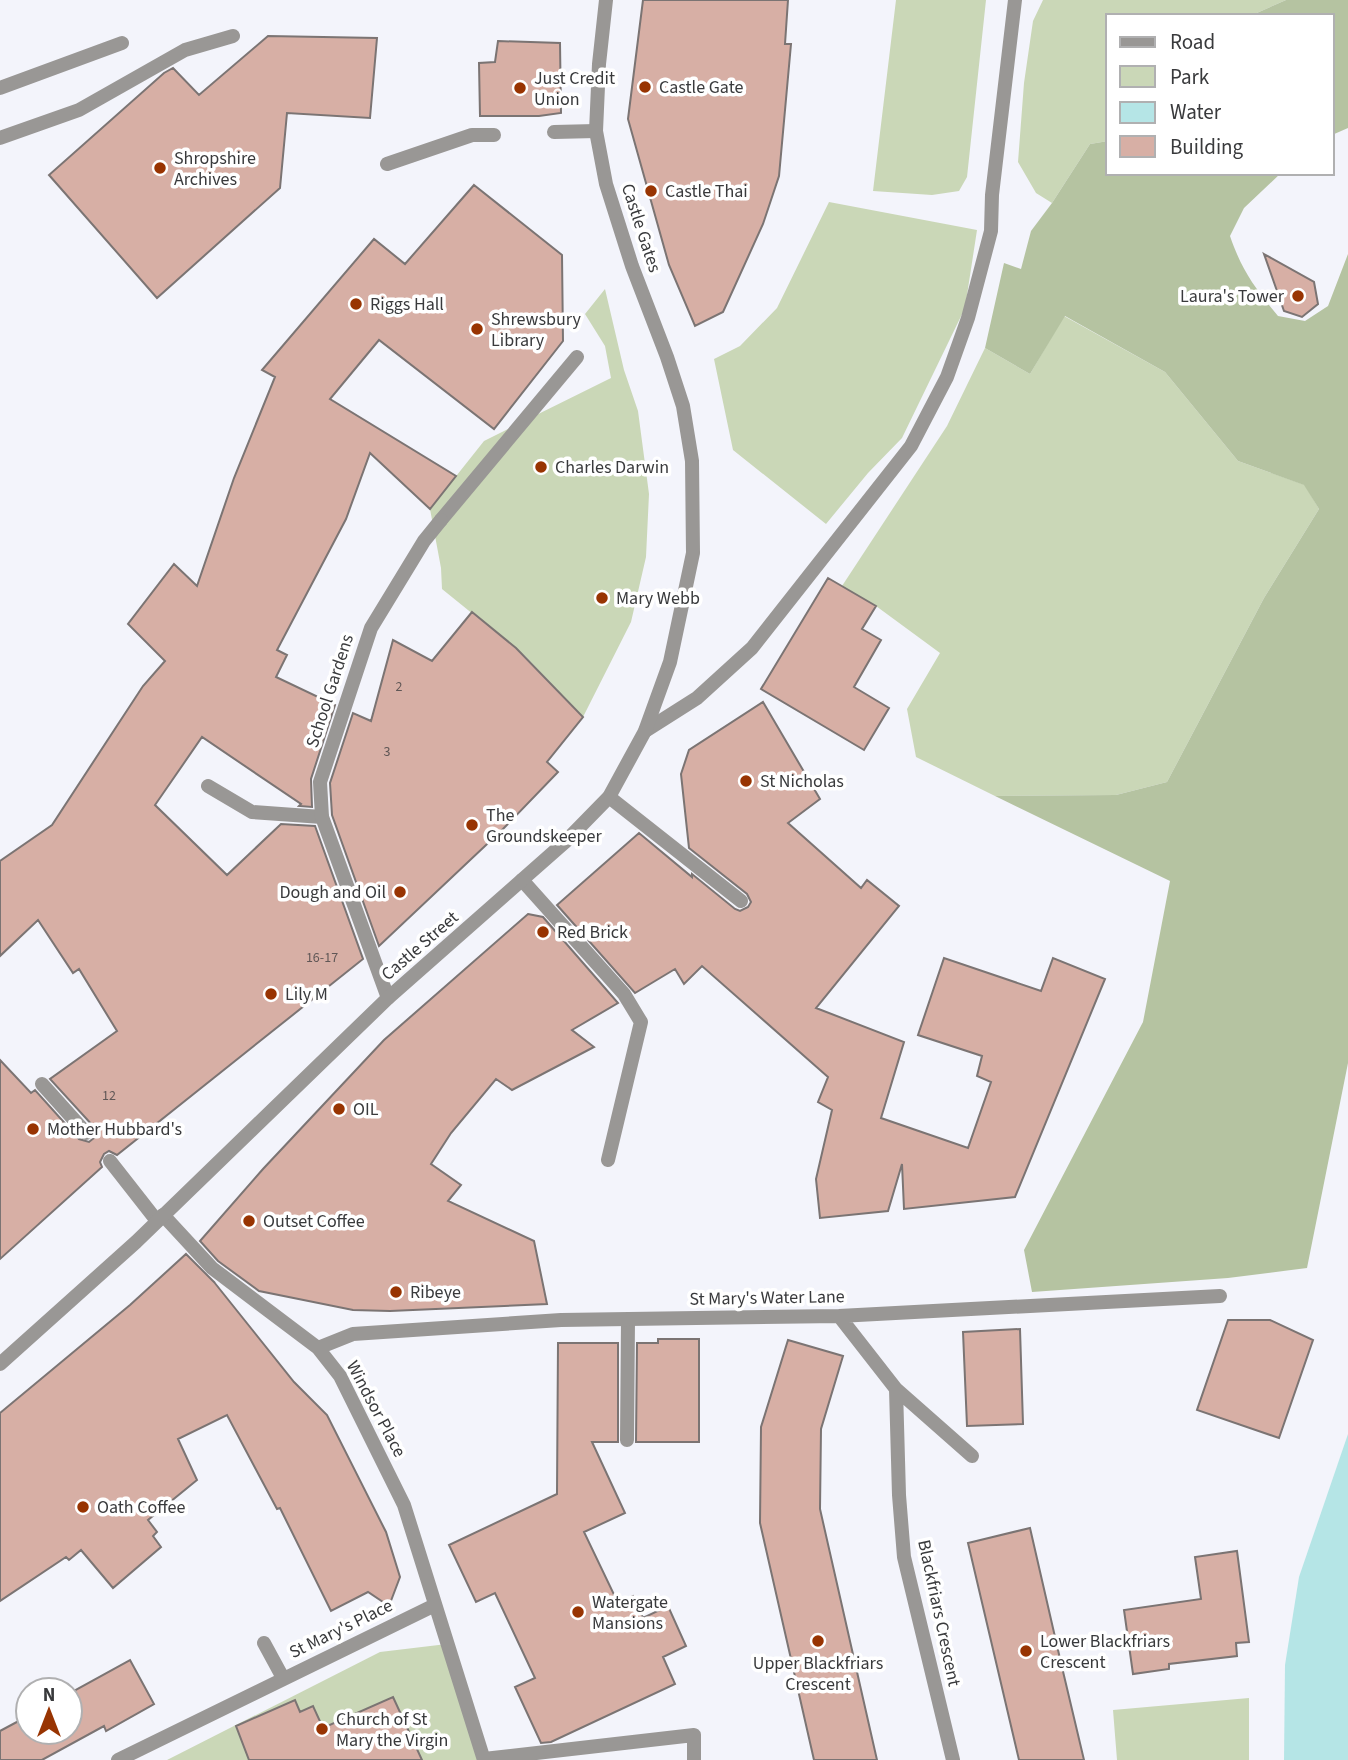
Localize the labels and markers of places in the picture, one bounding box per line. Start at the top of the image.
place label: Just Credit Union [534,66,615,112]
place label: Castle Gate [659,75,744,100]
marker: Castle Gate [637,79,653,95]
marker: Just Credit Union [512,80,528,96]
place label: Shropshire Archives [174,146,256,192]
marker: Shropshire Archives [152,160,168,176]
place label: Castle Thai [665,179,748,204]
marker: Castle Thai [643,183,659,199]
place label: Laura's Tower [1180,284,1285,309]
marker: Laura's Tower [1290,288,1306,304]
place label: Riggs Hall [370,292,444,317]
marker: Riggs Hall [348,296,364,312]
place label: Shrewsbury Library [491,307,581,353]
marker: Shrewsbury Library [469,321,485,337]
place label: Charles Darwin [555,455,669,480]
marker: Charles Darwin [533,459,549,475]
place label: Mary Webb [616,586,700,611]
marker: Mary Webb [594,590,610,606]
place label: St Nicholas [760,769,844,794]
marker: St Nicholas [738,773,754,789]
place label: The Groundskeeper [486,803,602,849]
marker: The Groundskeeper [464,817,480,833]
place label: Dough and Oil [279,880,386,905]
marker: Dough and Oil [392,884,408,900]
place label: Red Brick [557,920,628,945]
marker: Red Brick [535,924,551,940]
place label: Lily M [285,982,328,1007]
marker: Lily M [263,986,279,1002]
place label: OIL [353,1097,379,1122]
marker: OIL [331,1101,347,1117]
place label: Mother Hubbard's [47,1117,182,1142]
marker: Mother Hubbard's [25,1121,41,1137]
place label: Outset Coffee [263,1209,365,1234]
marker: Outset Coffee [241,1213,257,1229]
place label: Ribeye [410,1280,461,1305]
marker: Ribeye [388,1284,404,1300]
place label: Oath Coffee [97,1495,185,1520]
marker: Oath Coffee [75,1499,91,1515]
place label: Watergate Mansions [592,1590,668,1636]
marker: Watergate Mansions [570,1604,586,1620]
place label: Lower Blackfriars Crescent [1040,1629,1170,1675]
marker: Upper Blackfriars Crescent [810,1633,826,1649]
marker: Lower Blackfriars Crescent [1018,1643,1034,1659]
place label: Upper Blackfriars Crescent [753,1651,883,1697]
place label: Church of St Mary the Virgin [336,1707,448,1753]
marker: Church of St Mary the Virgin [314,1721,330,1737]

